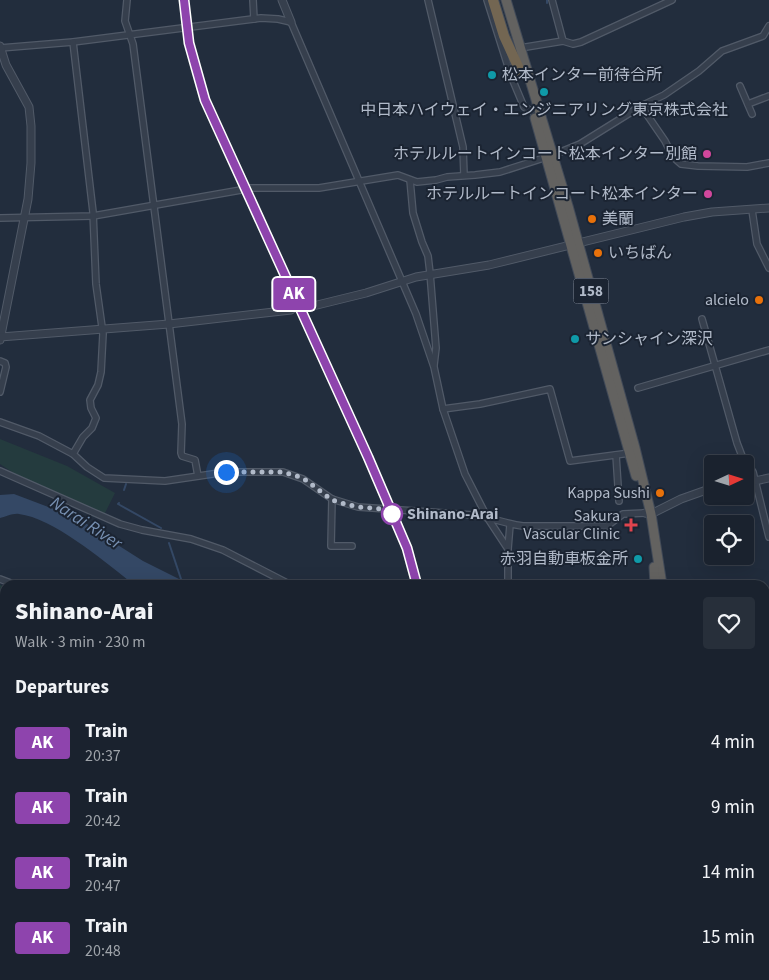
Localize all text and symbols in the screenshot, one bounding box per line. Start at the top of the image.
place label: 松本インター前待合所 [502,64,662,86]
marker: 松本インター前待合所 [486,69,498,81]
marker: 中日本ハイウェイ・エンジニアリング東京株式会社 [538,86,550,98]
place label: 中日本ハイウェイ・エンジニアリング東京株式会社 [360,99,728,121]
place label: ホテルルートインコート松本インター別館 [393,143,697,165]
marker: ホテルルートインコート松本インター別館 [701,148,713,160]
place label: ホテルルートインコート松本インター [426,183,698,205]
marker: ホテルルートインコート松本インター [702,188,714,200]
place label: 美蘭 [602,208,634,230]
marker: 美蘭 [586,213,598,225]
place label: いちばん [608,242,672,264]
marker: いちばん [592,247,604,259]
line badge: AK [272,278,316,310]
road number: 158 [574,278,608,304]
text: AK [283,281,305,306]
place label: alcielo [705,289,749,311]
marker: alcielo [753,294,765,306]
place label: サンシャイン深沢 [585,328,713,350]
marker: サンシャイン深沢 [569,333,581,345]
north arrow [704,455,754,505]
map controls [704,455,754,565]
your location [214,460,239,485]
place label: Kappa Sushi [567,482,650,504]
marker: Kappa Sushi [654,487,666,499]
water label: Narai River [45,490,128,556]
marker: Shinano-Arai [381,503,403,525]
place label: Shinano-Arai [407,503,498,525]
place label: Sakura Vascular Clinic [523,505,620,545]
button: locate [704,515,754,565]
marker: Sakura Vascular Clinic [624,518,638,532]
place label: 赤羽自動車板金所 [500,548,628,570]
marker: 赤羽自動車板金所 [632,553,644,565]
text: Shinano-Arai [15,594,154,629]
button: heart [703,597,755,649]
text: Walk · 3 min · 230 m [15,631,146,653]
text: Departures [15,674,109,701]
text: Train [85,718,128,745]
text: 4 min [711,729,755,756]
text: AK [32,730,53,755]
text: 20:37 [85,745,121,767]
text: Train [85,783,128,810]
text: 9 min [711,794,755,821]
text: AK [32,795,53,820]
text: 20:42 [85,810,121,832]
text: Train [85,848,128,875]
text: 14 min [701,859,755,886]
text: AK [32,860,53,885]
text: 20:47 [85,875,121,897]
text: Train [85,913,128,940]
text: 15 min [701,924,755,951]
text: AK [32,925,53,950]
text: 20:48 [85,940,121,962]

